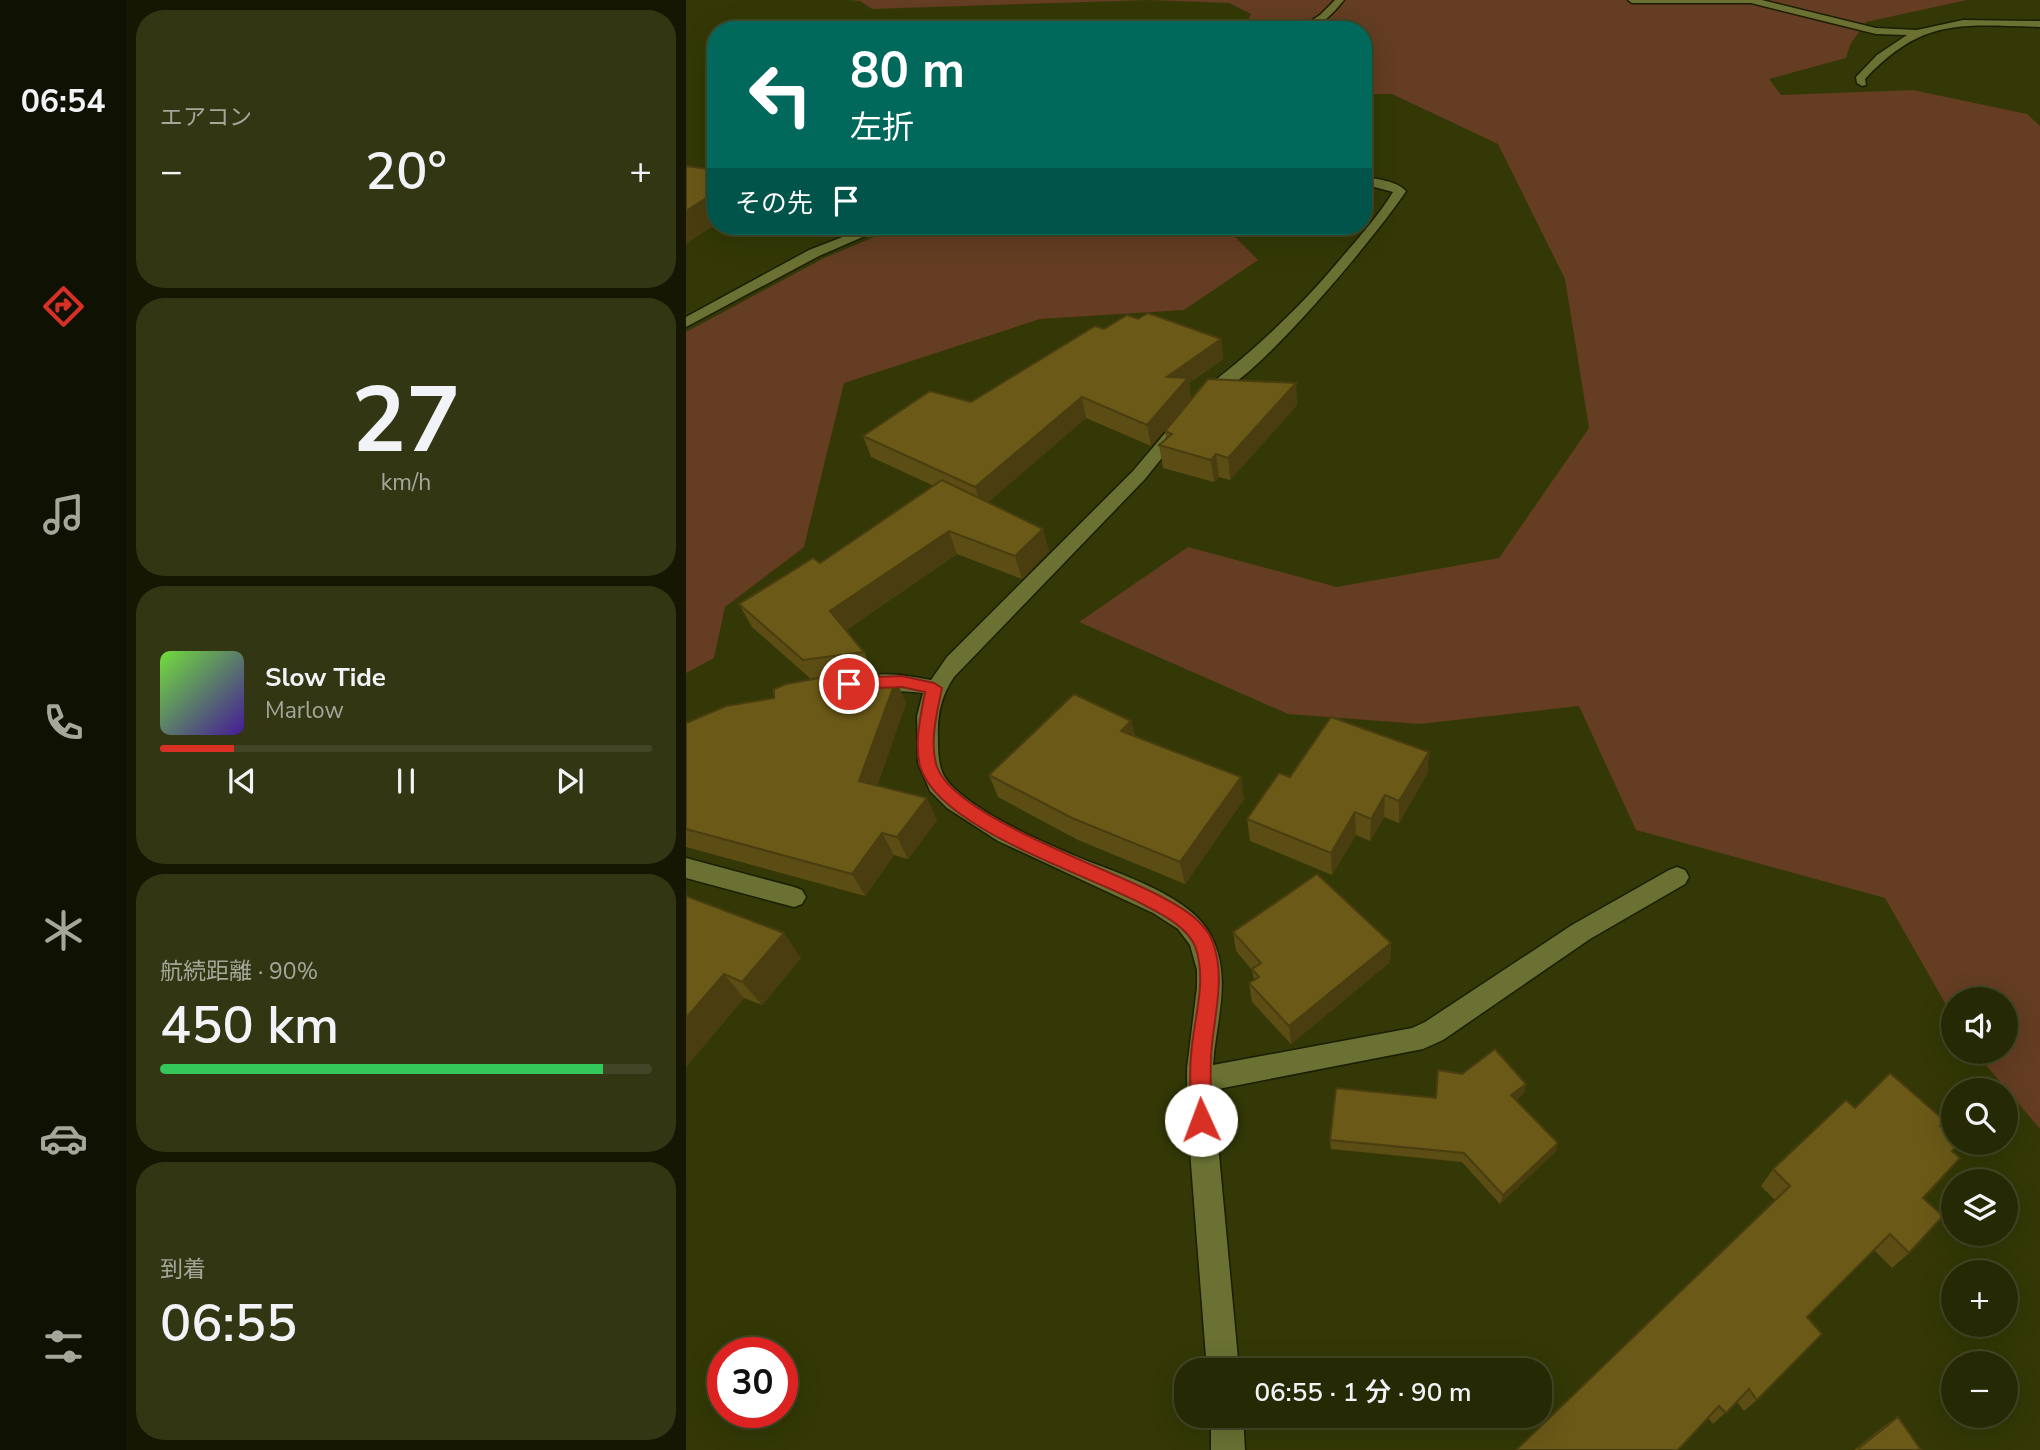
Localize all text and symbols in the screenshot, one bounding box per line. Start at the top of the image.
text: 80 m [850,37,965,104]
icon: left [735,49,826,140]
text: 06:54 [21,80,105,123]
text: エアコン [160,102,252,133]
text: 左折 [850,106,914,149]
text: 20° [365,136,447,207]
text: − [160,146,183,197]
text: + [629,146,652,197]
icon: arrive [827,182,865,220]
text: その先 [735,186,813,221]
icon: directions [39,282,88,331]
text: 27 [351,359,461,483]
text: km/h [381,467,431,498]
icon: music [39,490,88,539]
pin [819,654,879,714]
text: Slow Tide [265,660,386,695]
icon: arrive [830,665,868,703]
text: Marlow [265,695,344,726]
icon: phone [39,698,88,747]
icon: previous [223,762,261,800]
icon: pause [387,762,425,800]
icon: next [551,762,589,800]
icon: climate [39,906,88,955]
text: 航続距離 · 90% [160,956,318,987]
map controls [1941,987,2018,1428]
button: sound [1941,987,2018,1064]
text: 450 km [160,990,339,1061]
button: search [1941,1078,2018,1155]
position arrow [1164,1083,1238,1157]
icon: car [39,1114,88,1163]
button: layers [1941,1169,2018,1246]
text: 到着 [160,1254,206,1285]
button: + [1941,1260,2018,1337]
text: 06:55 [160,1288,297,1359]
icon: filters [39,1322,88,1371]
speed limit sign: 30 [707,1337,798,1428]
button: − [1941,1351,2018,1428]
text: 06:55 · 1 分 · 90 m [1254,1375,1472,1410]

